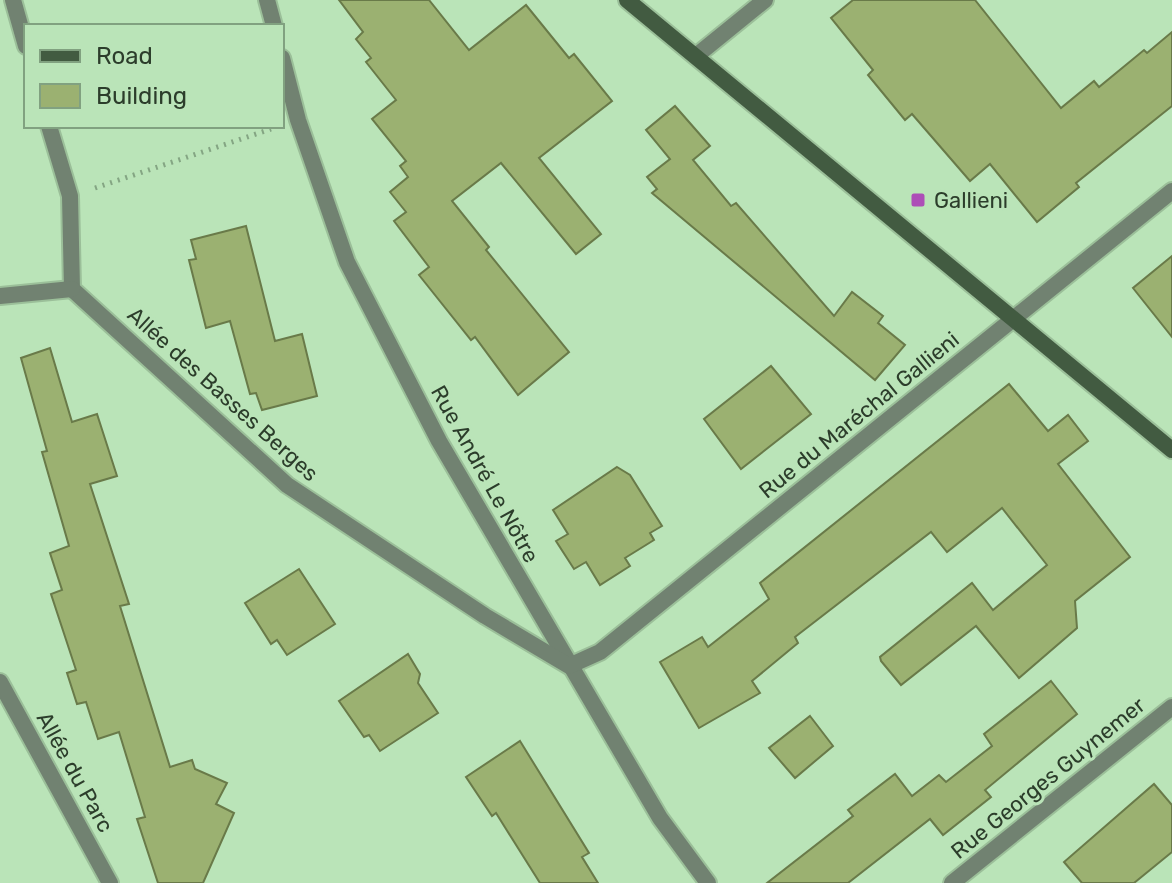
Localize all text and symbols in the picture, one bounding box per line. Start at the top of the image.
legend [24,24,284,128]
text: Road [96,42,153,70]
text: Building [96,82,187,110]
place label: Gallieni [934,187,1008,214]
marker: Gallieni [909,191,927,209]
street label: Allée des Basses Berges [122,301,324,487]
street label: Rue du Maréchal Gallieni [753,326,965,504]
street label: Rue André Le Nôtre [425,381,545,567]
street label: Rue Georges Guynemer [946,691,1151,865]
street label: Allée du Parc [31,707,119,837]

